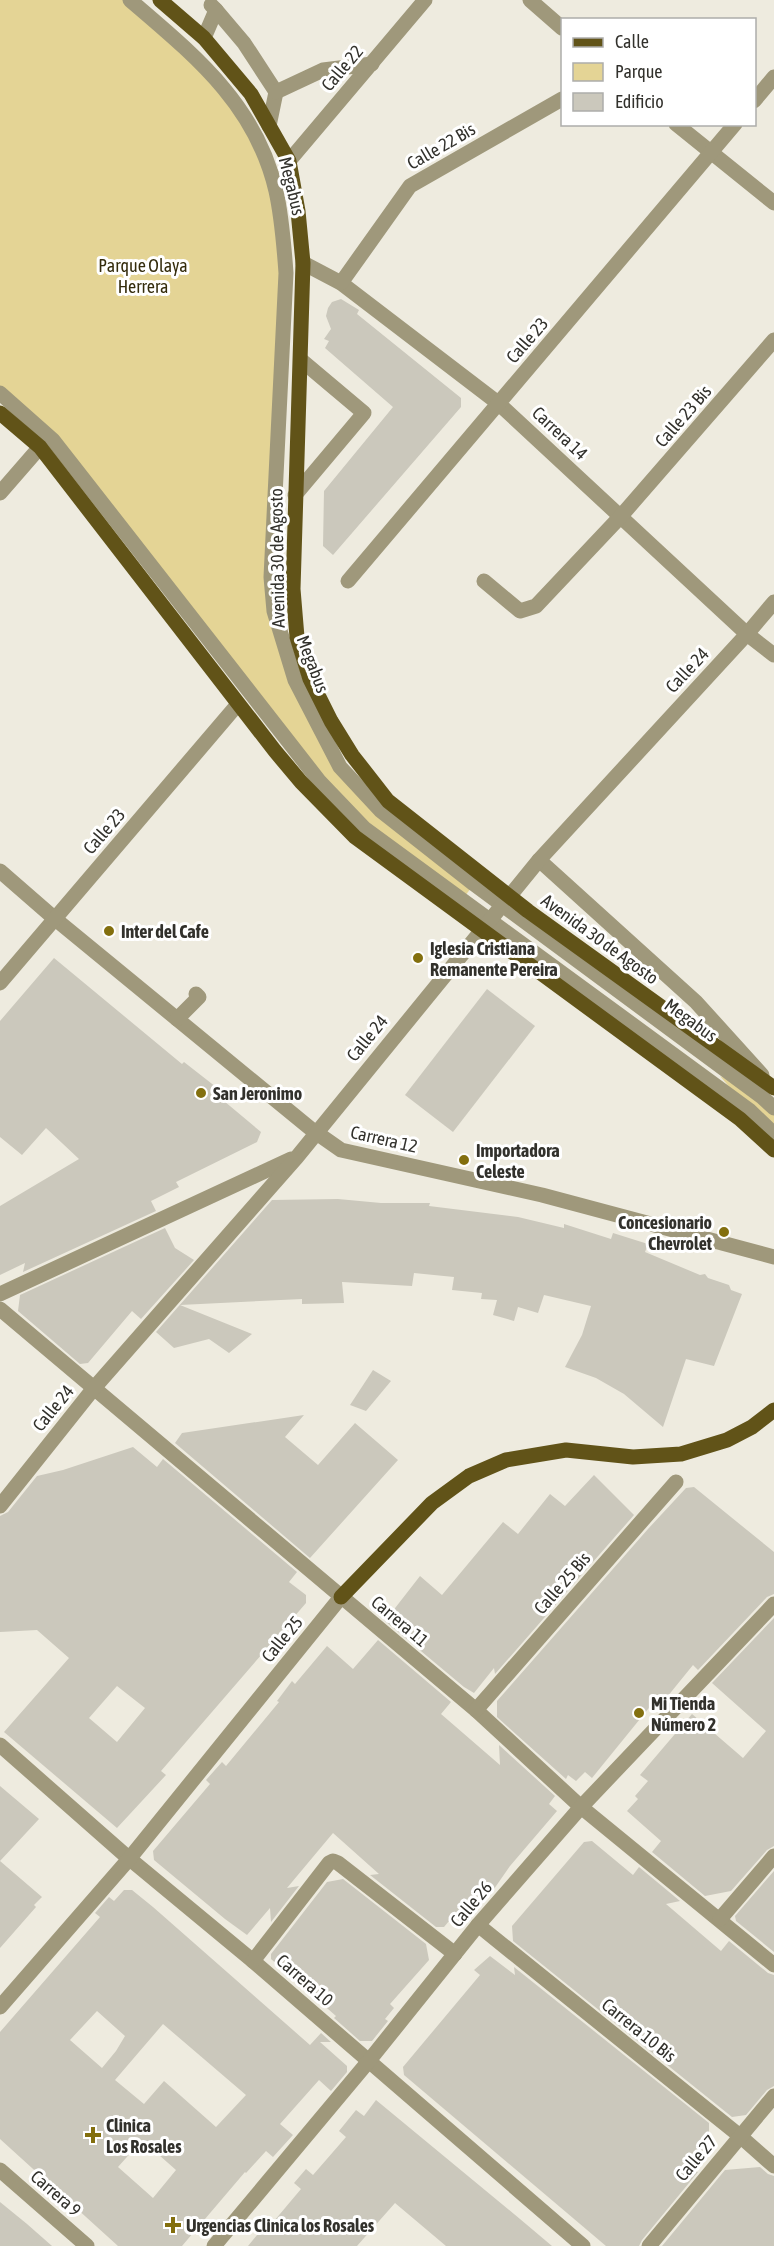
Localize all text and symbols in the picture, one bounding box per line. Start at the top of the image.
legend [561,18,756,126]
text: Calle [615,31,649,52]
street label: Calle 22 [317,41,367,95]
text: Parque [615,61,663,82]
text: Edificio [615,91,664,112]
street label: Calle 22 Bis [403,118,479,174]
street label: Megabus [275,155,309,217]
park label: Parque Olaya Herrera [98,255,188,297]
street label: Calle 23 [502,313,552,367]
street label: Calle 23 Bis [651,381,715,451]
street label: Carrera 14 [528,402,592,464]
street label: Avenida 30 de Agosto [265,488,289,628]
street label: Megabus [293,632,333,696]
street label: Calle 24 [661,643,713,697]
street label: Calle 23 [79,804,129,858]
street label: Avenida 30 de Agosto [537,890,663,988]
place label: Inter del Cafe [121,921,209,942]
marker: Inter del Cafe [102,924,116,938]
place label: Iglesia Cristiana Remanente Pereira [430,938,558,980]
marker: Iglesia Cristiana Remanente Pereira [411,951,425,965]
street label: Megabus [661,994,721,1046]
street label: Calle 24 [342,1011,392,1065]
place label: San Jeronimo [213,1083,302,1104]
marker: San Jeronimo [194,1086,208,1100]
street label: Carrera 12 [349,1121,419,1157]
place label: Importadora Celeste [476,1140,560,1182]
marker: Importadora Celeste [457,1153,471,1167]
place label: Concesionario Chevrolet [618,1212,713,1254]
marker: Concesionario Chevrolet [717,1225,731,1239]
street label: Calle 24 [28,1381,78,1435]
street label: Calle 25 Bis [530,1548,594,1618]
street label: Carrera 11 [367,1591,433,1651]
street label: Calle 25 [257,1612,307,1666]
place label: Mi Tienda Número 2 [651,1693,716,1735]
marker: Mi Tienda Número 2 [632,1706,646,1720]
street label: Calle 26 [446,1877,496,1931]
street label: Carrera 10 [272,1950,338,2010]
street label: Carrera 10 Bis [598,1994,680,2066]
place label: Clinica Los Rosales [106,2115,182,2157]
marker: Clinica Los Rosales [84,2126,102,2144]
street label: Calle 27 [671,2131,721,2185]
street label: Carrera 9 [27,2166,85,2220]
place label: Urgencias Clinica los Rosales [186,2215,375,2236]
marker: Urgencias Clinica los Rosales [164,2216,182,2234]

